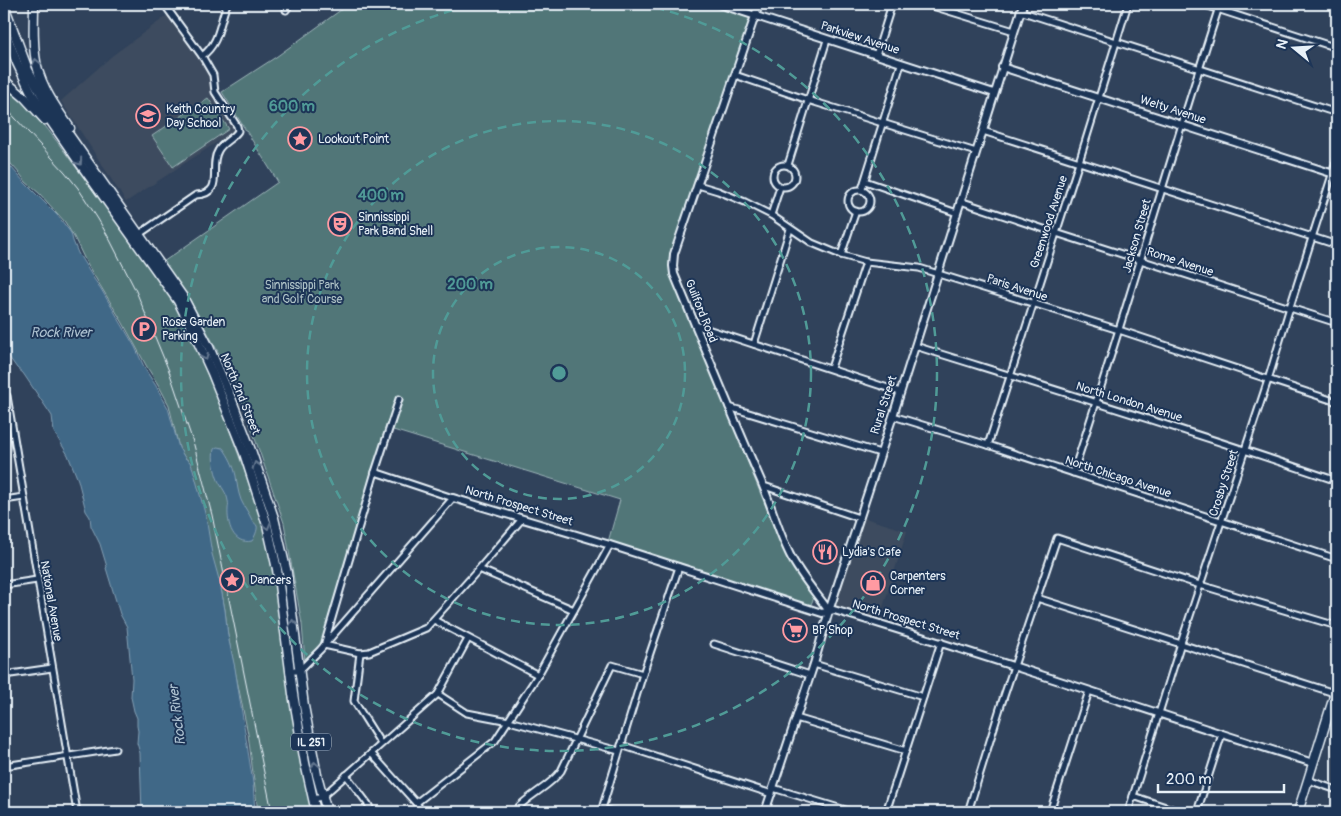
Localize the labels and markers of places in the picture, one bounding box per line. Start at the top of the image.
place label: Keith Country Day School [166,102,235,131]
school or university icon: Keith Country Day School [135,103,161,129]
place icon: Lookout Point [287,126,313,152]
place label: Lookout Point [318,132,389,147]
place label: Sinnissippi Park Band Shell [358,210,433,239]
theatre icon: Sinnissippi Park Band Shell [327,211,353,237]
place label: Rose Garden Parking [162,315,226,344]
parking icon: Rose Garden Parking [131,316,157,342]
centre of rings [550,364,568,382]
restaurant icon: Lydia's Cafe [812,539,838,565]
place label: Lydia's Cafe [842,545,901,560]
place icon: Dancers [219,567,245,593]
place label: Carpenters Corner [890,569,946,598]
shop icon: Carpenters Corner [860,570,886,596]
place label: Dancers [250,573,292,588]
supermarket icon: BP Shop [782,617,808,643]
place label: BP Shop [812,623,853,638]

